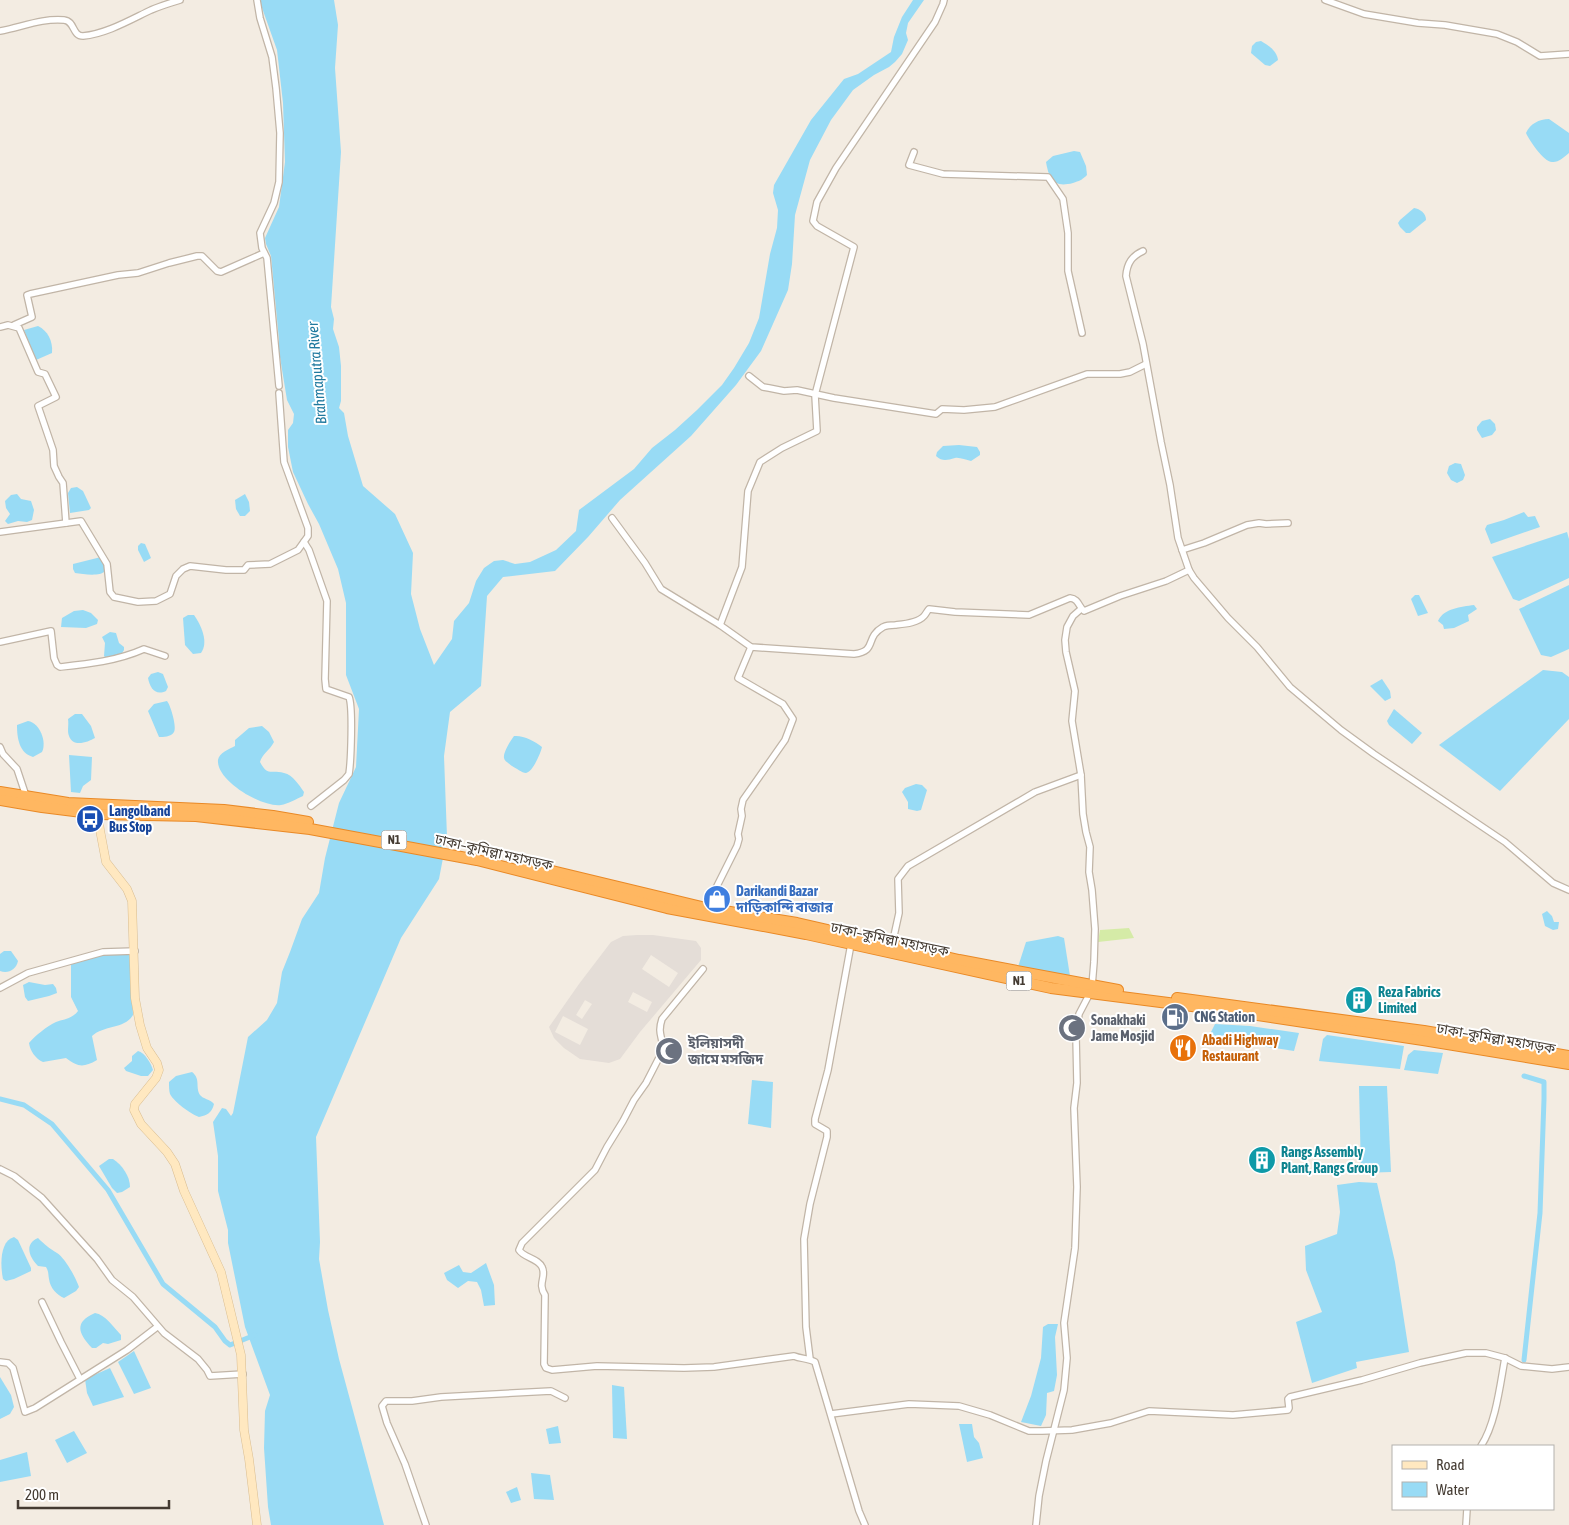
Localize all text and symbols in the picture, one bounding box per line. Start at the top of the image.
water label: Brahmaputra River [303,320,329,425]
place label: Langolband Bus Stop [109,803,171,835]
bus stop icon: Langolband Bus Stop [75,804,105,834]
road number: N1 [382,830,406,850]
street label: ঢাকা–কুমিল্লা মহাসড়ক [432,830,555,874]
place label: Darikandi Bazar দাড়িকান্দি বাজার [735,883,834,915]
shop icon: Darikandi Bazar দাড়িকান্দি বাজার [702,884,732,914]
street label: ঢাকা–কুমিল্লা মহাসড়ক [828,918,951,960]
road number: N1 [1006,971,1032,990]
place label: Reza Fabrics Limited [1378,984,1441,1016]
building icon: Reza Fabrics Limited [1344,985,1374,1015]
fuel station icon: CNG Station [1160,1002,1190,1032]
place label: CNG Station [1194,1009,1255,1025]
place label: Sonakhaki Jame Mosjid [1090,1012,1155,1044]
mosque icon: Sonakhaki Jame Mosjid [1057,1013,1087,1043]
street label: ঢাকা–কুমিল্লা মহাসড়ক [1434,1020,1557,1057]
place label: Abadi Highway Restaurant [1201,1032,1279,1064]
restaurant icon: Abadi Highway Restaurant [1168,1033,1198,1063]
place label: ইলিয়াসদী জামে মসজিদ [687,1035,764,1067]
mosque icon: ইলিয়াসদী জামে মসজিদ [654,1036,684,1066]
place label: Rangs Assembly Plant, Rangs Group [1281,1144,1378,1176]
building icon: Rangs Assembly Plant, Rangs Group [1247,1145,1277,1175]
legend [1392,1445,1554,1510]
text: Road [1436,1456,1465,1473]
scale bar [18,1478,169,1510]
text: Water [1436,1481,1469,1498]
text: 200 m [25,1486,59,1503]

